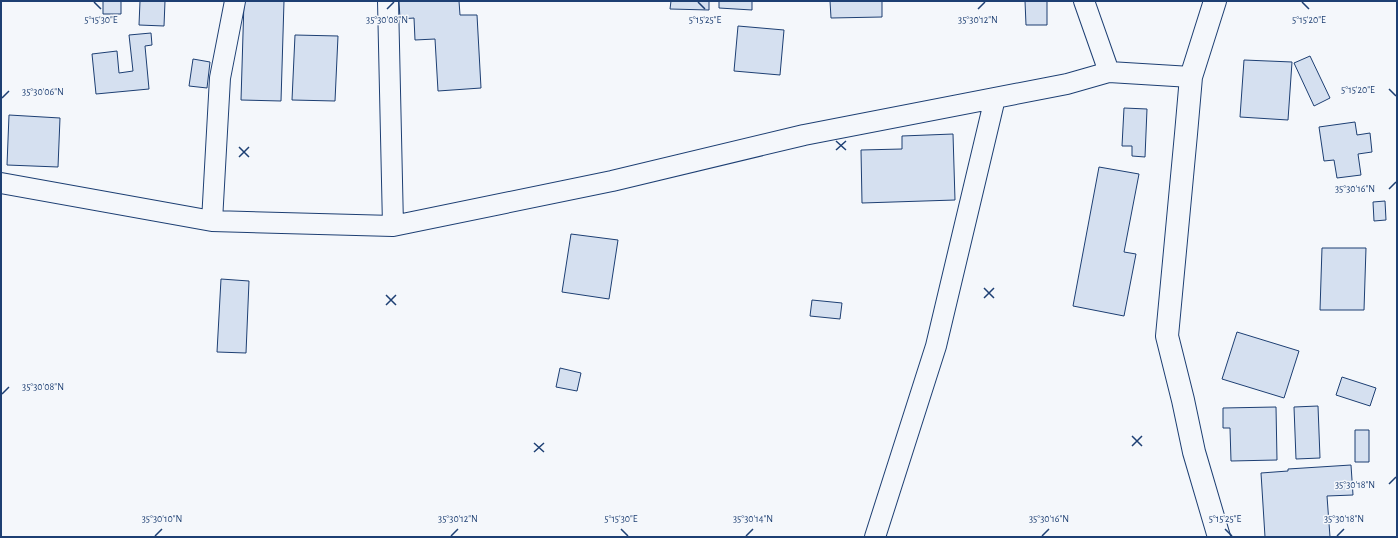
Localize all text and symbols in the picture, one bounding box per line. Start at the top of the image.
text: 5°15'30"E [84,15,118,25]
text: 35°30'08"N [366,15,408,25]
text: 5°15'25"E [689,15,722,25]
text: 35°30'12"N [958,15,998,25]
text: 5°15'20"E [1292,15,1326,25]
text: 5°15'20"E [1341,85,1375,95]
text: 35°30'06"N [22,87,64,97]
text: 35°30'16"N [1335,184,1375,194]
text: 35°30'08"N [22,382,64,392]
text: 35°30'18"N [1335,480,1375,490]
text: 35°30'10"N [142,514,182,524]
text: 35°30'12"N [438,514,478,524]
text: 5°15'30"E [604,514,638,524]
text: 35°30'14"N [733,514,773,524]
text: 35°30'16"N [1029,514,1069,524]
text: 5°15'25"E [1209,514,1242,524]
text: 35°30'18"N [1324,514,1364,524]

